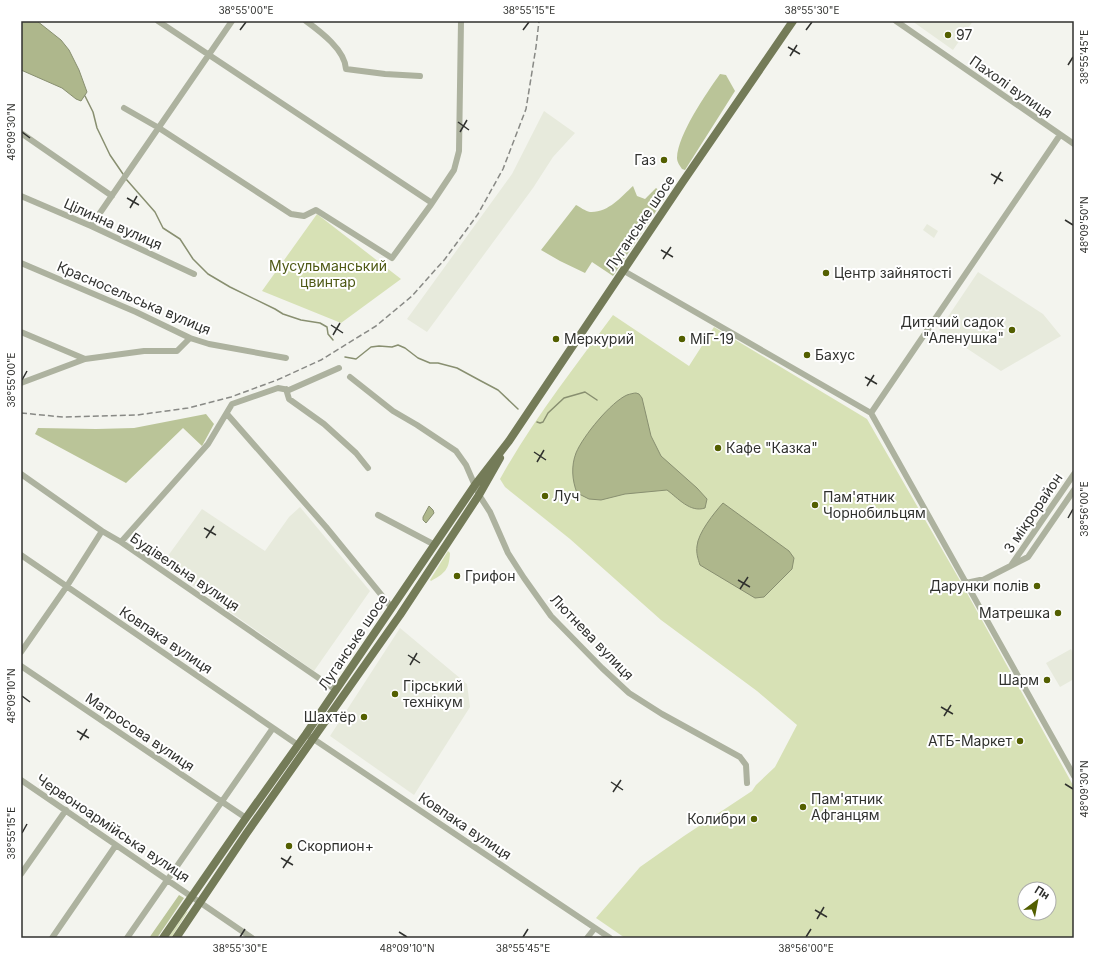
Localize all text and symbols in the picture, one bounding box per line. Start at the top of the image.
text: 38°55'00"E [218,4,274,16]
text: 38°55'15"E [503,4,555,16]
text: 38°55'30"E [784,4,840,16]
place label: 97 [956,26,972,43]
marker: 97 [943,30,953,40]
text: 38°55'45"E [1078,30,1090,84]
street label: Пахолі вулиця [967,52,1056,121]
text: 48°09'30"N [5,103,17,161]
place label: Газ [634,151,656,168]
marker: Газ [659,155,669,165]
street label: Луганське шосе [601,172,678,274]
street label: Цілинна вулиця [61,194,165,253]
text: 48°09'50"N [1078,196,1090,254]
street label: Красносельська вулиця [55,257,214,338]
park label: Мусульманський цвинтар [269,257,387,290]
place label: Центр зайнятості [834,264,952,281]
marker: Центр зайнятості [821,268,831,278]
place label: Дитячий садок "Аленушка" [901,313,1004,346]
marker: Дитячий садок "Аленушка" [1007,325,1017,335]
place label: Меркурий [564,330,634,347]
place label: МіГ-19 [690,330,734,347]
marker: Меркурий [551,334,561,344]
marker: МіГ-19 [677,334,687,344]
place label: Бахус [815,346,855,363]
marker: Бахус [802,350,812,360]
text: 38°55'00"E [5,352,17,408]
place label: Кафе "Казка" [726,439,818,456]
marker: Кафе "Казка" [713,443,723,453]
street label: 3 мікрорайон [1000,469,1066,556]
text: 38°56'00"E [1078,481,1090,537]
place label: Луч [553,487,579,504]
place label: Пам'ятник Чорнобильцям [823,488,926,521]
marker: Луч [540,491,550,501]
marker: Пам'ятник Чорнобильцям [810,500,820,510]
street label: Будівельна вулиця [127,529,243,614]
place label: Грифон [465,567,516,584]
marker: Грифон [452,571,462,581]
place label: Дарунки полів [929,577,1029,594]
marker: Дарунки полів [1032,581,1042,591]
street label: Лютнева вулиця [547,590,638,683]
street label: Луганське шосе [314,591,391,693]
street label: Ковпака вулиця [117,602,216,677]
place label: Матрешка [979,604,1050,621]
marker: Матрешка [1053,608,1063,618]
text: 48°09'10"N [5,668,17,724]
place label: Шарм [998,671,1039,688]
marker: Шарм [1042,675,1052,685]
place label: Гірський технікум [403,677,463,710]
street label: Матросова вулиця [83,689,198,774]
marker: Гірський технікум [390,689,400,699]
place label: Шахтёр [304,708,356,725]
marker: Шахтёр [359,712,369,722]
place label: АТБ-Маркет [928,732,1012,749]
marker: АТБ-Маркет [1015,736,1025,746]
text: 48°09'30"N [1078,760,1090,818]
street label: Червоноармійська вулиця [33,770,193,885]
street label: Ковпака вулиця [416,788,515,863]
place label: Пам'ятник Афганцям [811,790,883,823]
marker: Пам'ятник Афганцям [798,802,808,812]
text: 38°55'15"E [5,807,17,859]
place label: Колибри [687,810,746,827]
marker: Колибри [749,814,759,824]
place label: Скорпион+ [297,837,374,854]
marker: Скорпион+ [284,841,294,851]
north arrow [1017,881,1057,921]
text: Пн [1032,883,1053,903]
text: 38°55'30"E [212,942,268,954]
text: 48°09'10"N [379,942,435,954]
text: 38°55'45"E [496,942,550,954]
text: 38°56'00"E [778,942,834,954]

